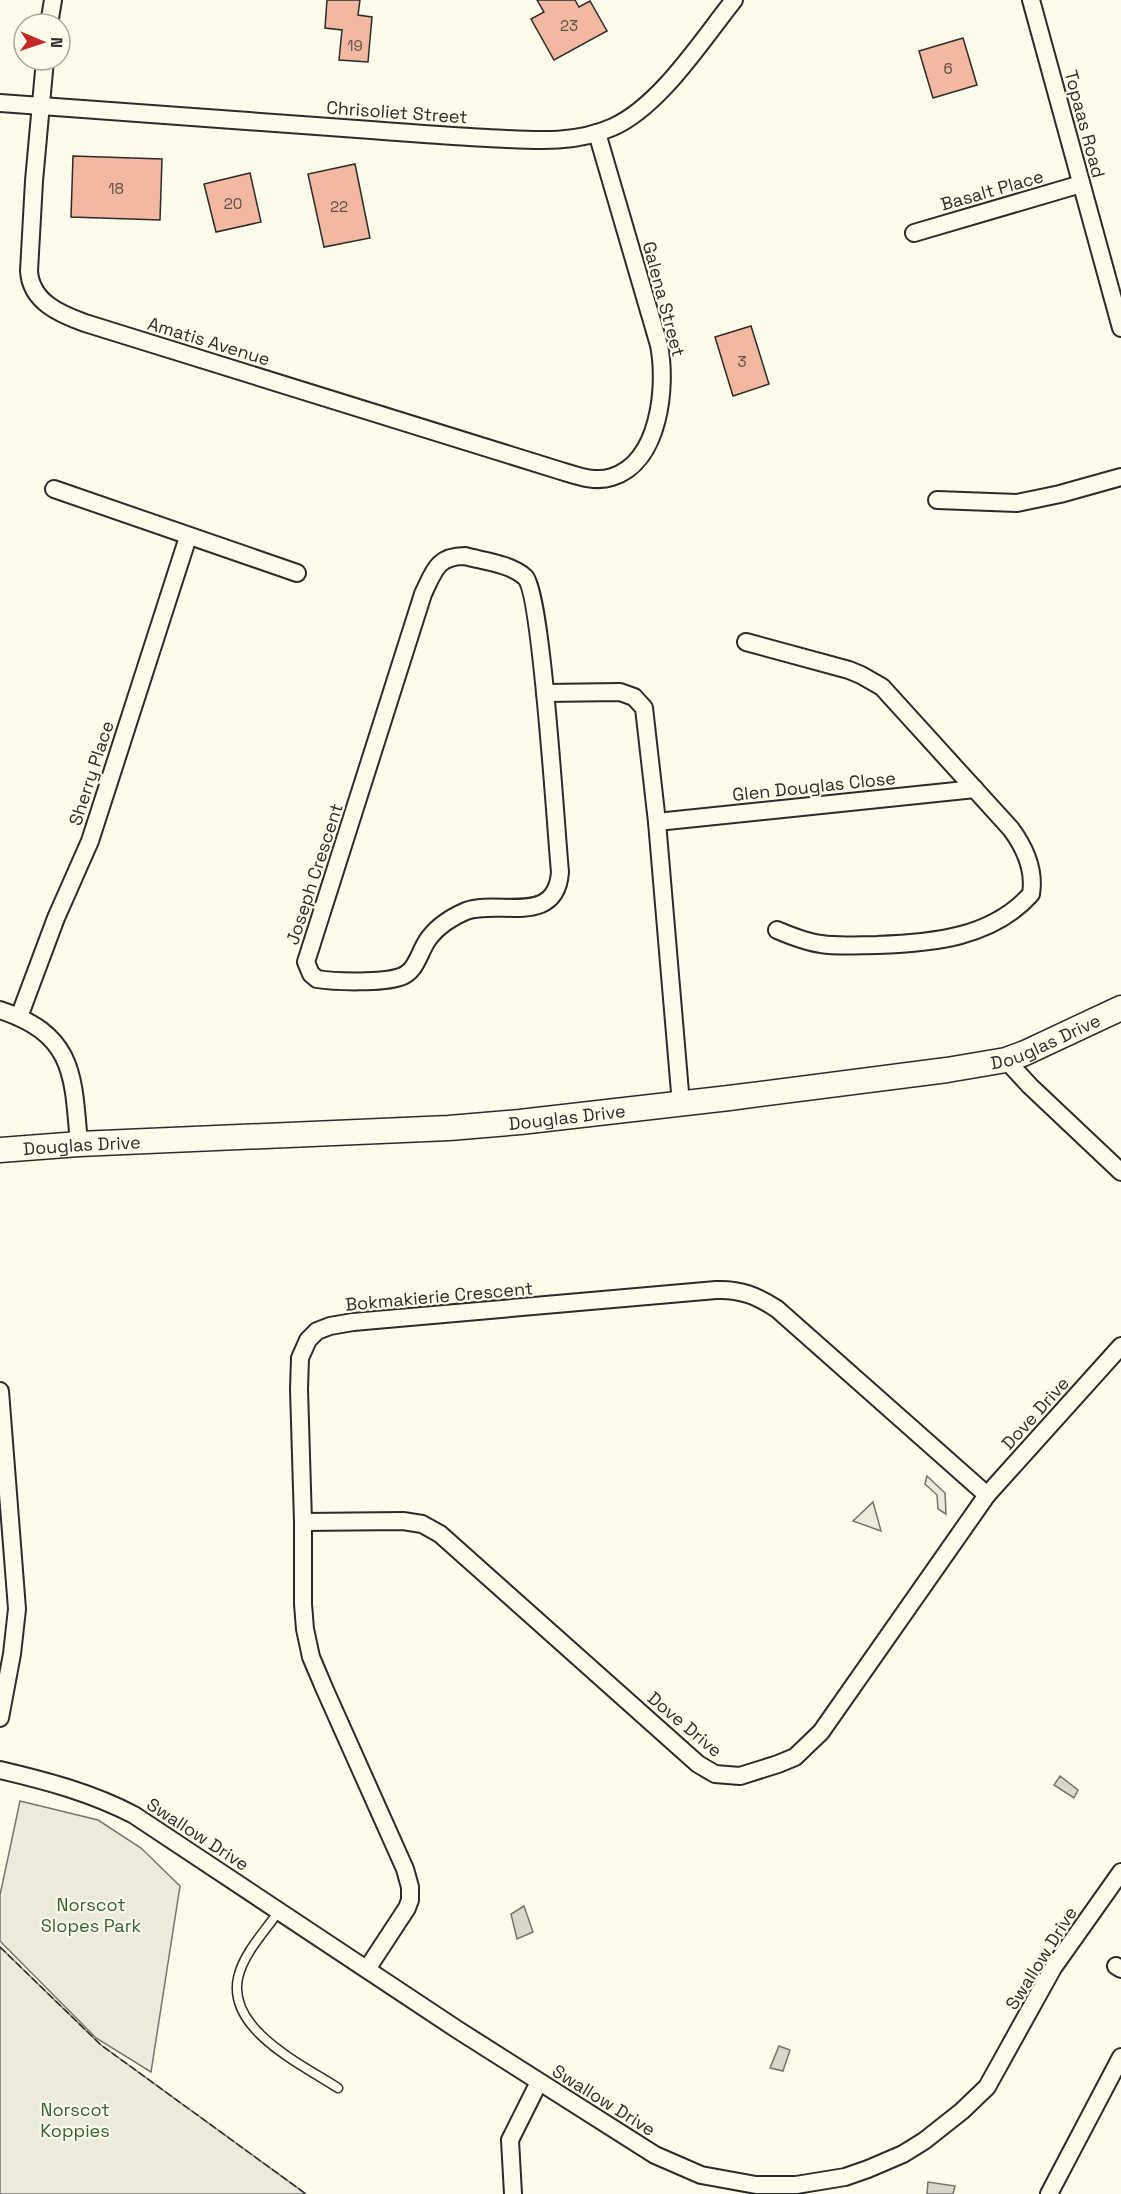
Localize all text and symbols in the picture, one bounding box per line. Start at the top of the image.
north arrow [12,12,72,72]
house number: 23 [560,16,578,35]
house number: 19 [347,36,363,55]
text: N [46,37,67,48]
house number: 6 [943,59,953,78]
street label: Topaas Road [1060,68,1110,180]
street label: Chrisoliet Street [326,96,468,128]
street label: Basalt Place [938,164,1046,216]
house number: 18 [108,179,124,198]
house number: 20 [224,194,242,213]
house number: 22 [330,197,348,216]
street label: Galena Street [638,239,690,359]
street label: Amatis Avenue [145,311,273,371]
house number: 3 [737,352,747,371]
street label: Sherry Place [63,718,119,828]
street label: Glen Douglas Close [731,766,897,806]
street label: Joseph Crescent [280,800,348,948]
street label: Douglas Drive [989,1008,1104,1074]
street label: Douglas Drive [507,1098,627,1134]
street label: Douglas Drive [22,1130,141,1160]
street label: Bokmakierie Crescent [344,1276,534,1316]
street label: Dove Drive [996,1372,1074,1454]
street label: Dove Drive [643,1686,727,1762]
street label: Swallow Drive [142,1792,254,1876]
park label: Norscot Slopes Park [41,1893,141,1937]
street label: Swallow Drive [1000,1902,1082,2014]
street label: Swallow Drive [548,2059,660,2141]
park label: Norscot Koppies [40,2098,110,2142]

